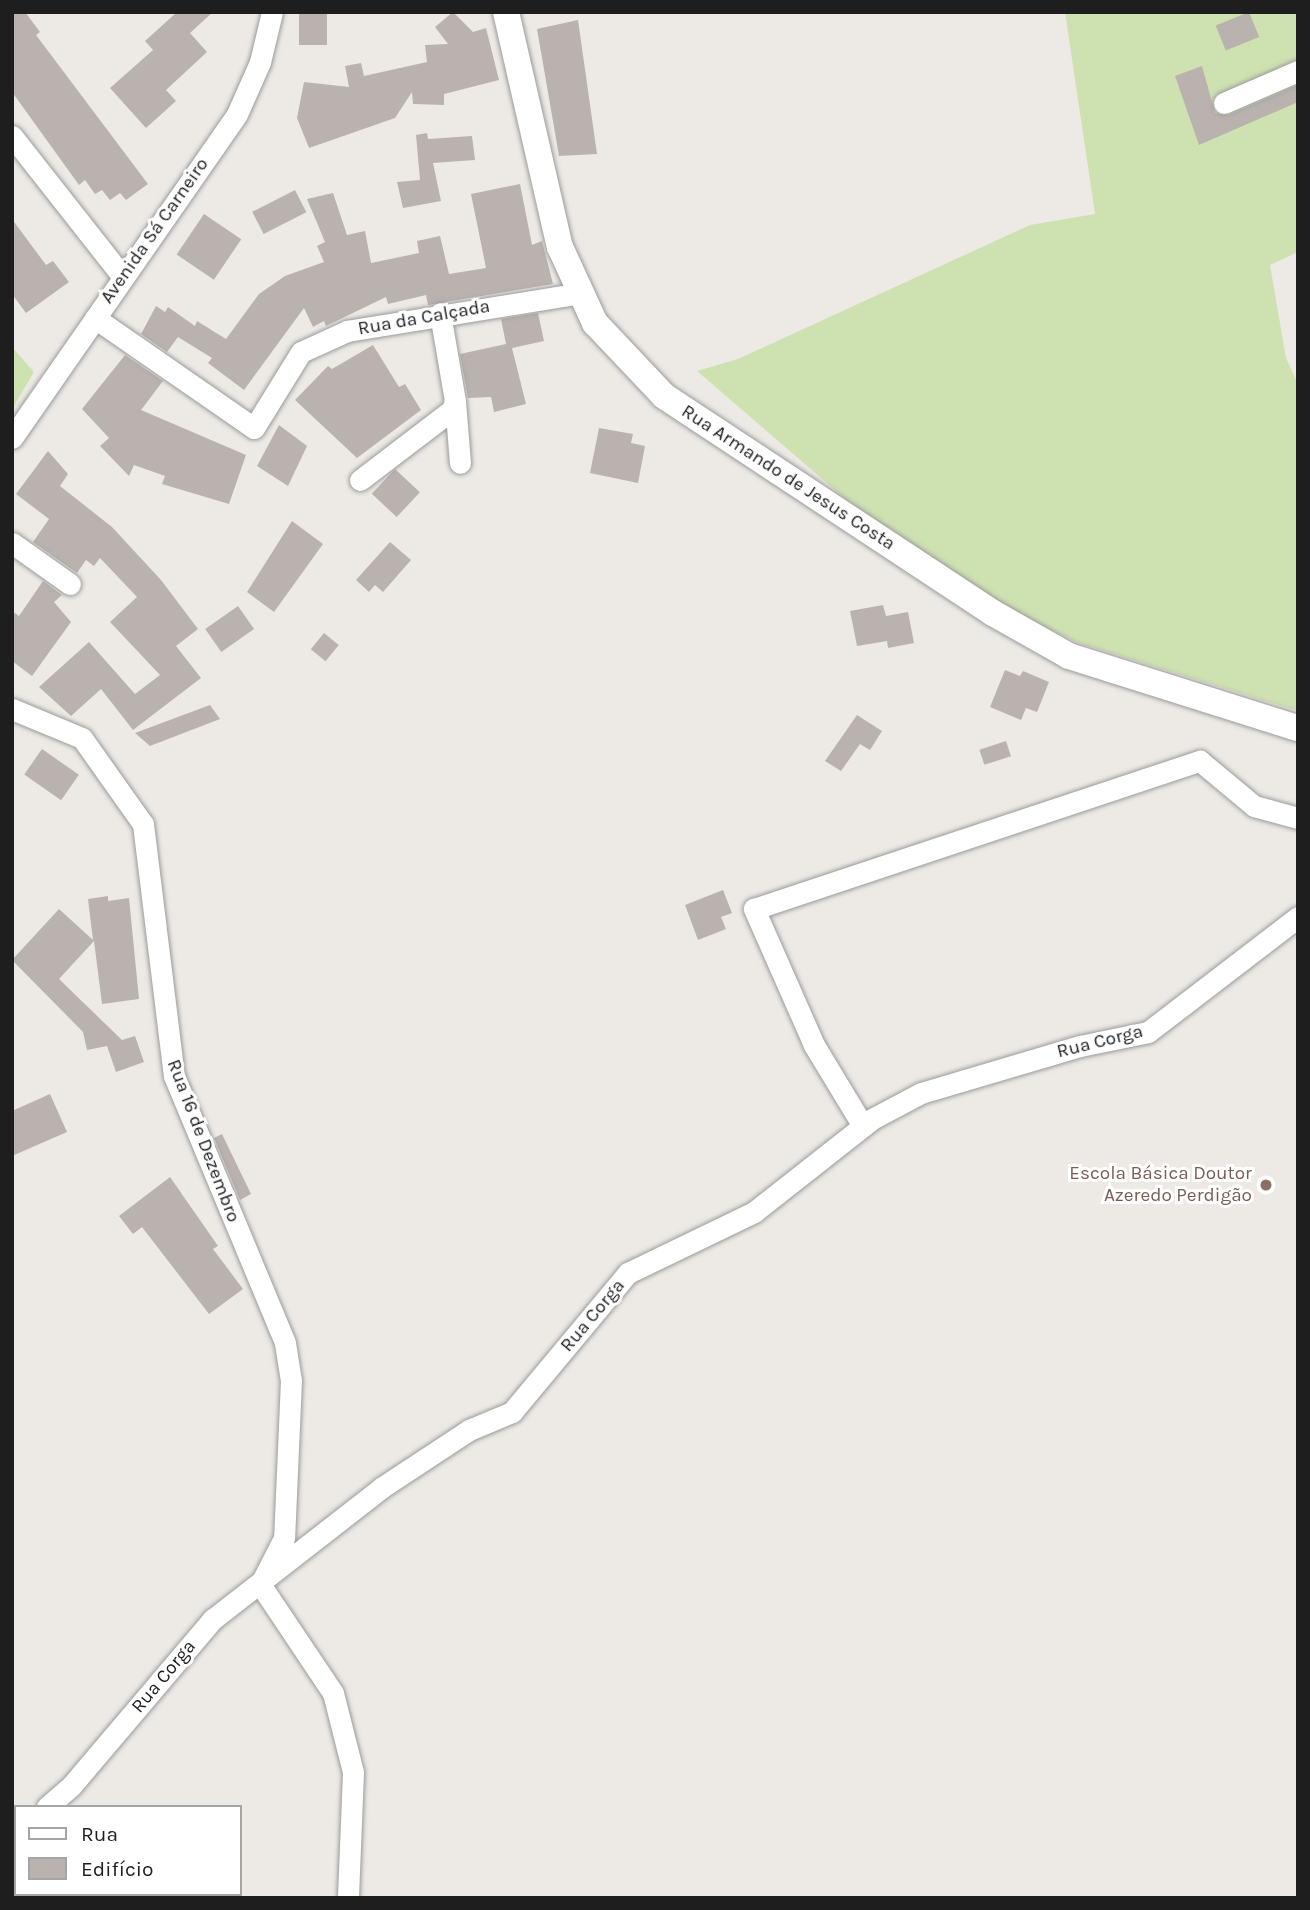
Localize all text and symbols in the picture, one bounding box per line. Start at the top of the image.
street label: Avenida Sá Carneiro [96,154,214,308]
street label: Rua da Calçada [356,295,492,341]
street label: Rua Armando de Jesus Costa [677,400,899,556]
street label: Rua Corga [1055,1020,1145,1064]
street label: Rua 16 de Dezembro [161,1056,245,1226]
place label: Escola Básica Doutor Azeredo Perdigão [1069,1163,1252,1207]
marker: Escola Básica Doutor Azeredo Perdigão [1258,1177,1274,1193]
street label: Rua Corga [556,1275,630,1357]
street label: Rua Corga [127,1636,201,1718]
legend [14,1805,242,1896]
text: Rua [81,1822,118,1846]
text: Edifício [81,1857,154,1881]

